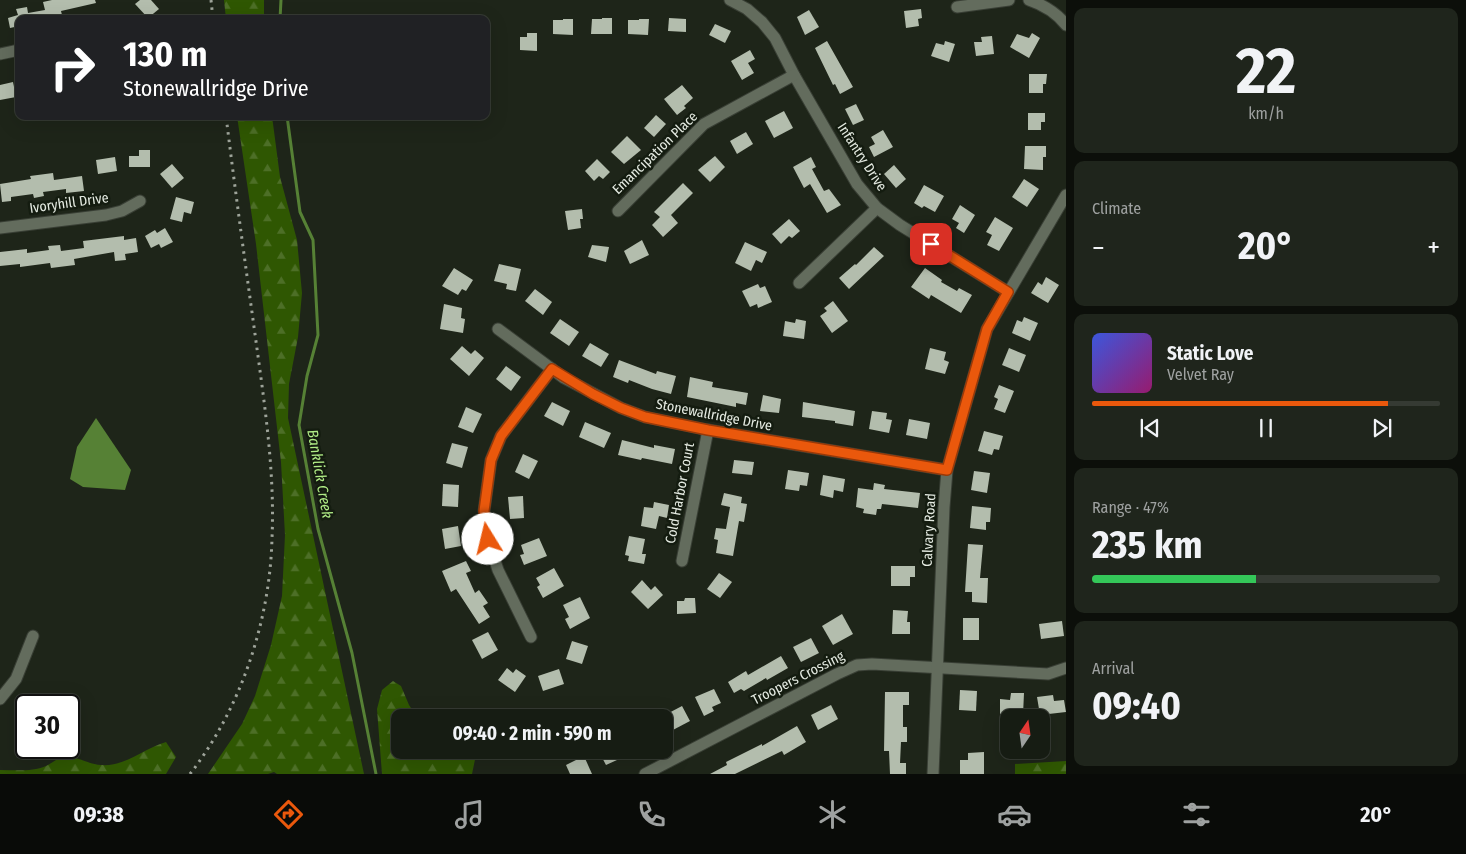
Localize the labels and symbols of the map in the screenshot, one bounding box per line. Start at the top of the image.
street label: Emancipation Place [609,108,701,198]
street label: Infantry Drive [834,120,890,194]
street label: Ivoryhill Drive [28,189,110,217]
pin [910,223,952,265]
street label: Stonewallridge Drive [654,395,774,435]
water label: Banklick Creek [303,428,337,520]
street label: Cold Harbor Court [662,441,698,545]
street label: Calvary Road [919,493,939,567]
position arrow [461,512,513,564]
street label: Troopers Crossing [749,647,848,709]
speed limit sign: 30 [15,694,80,759]
north arrow [1000,709,1050,759]

